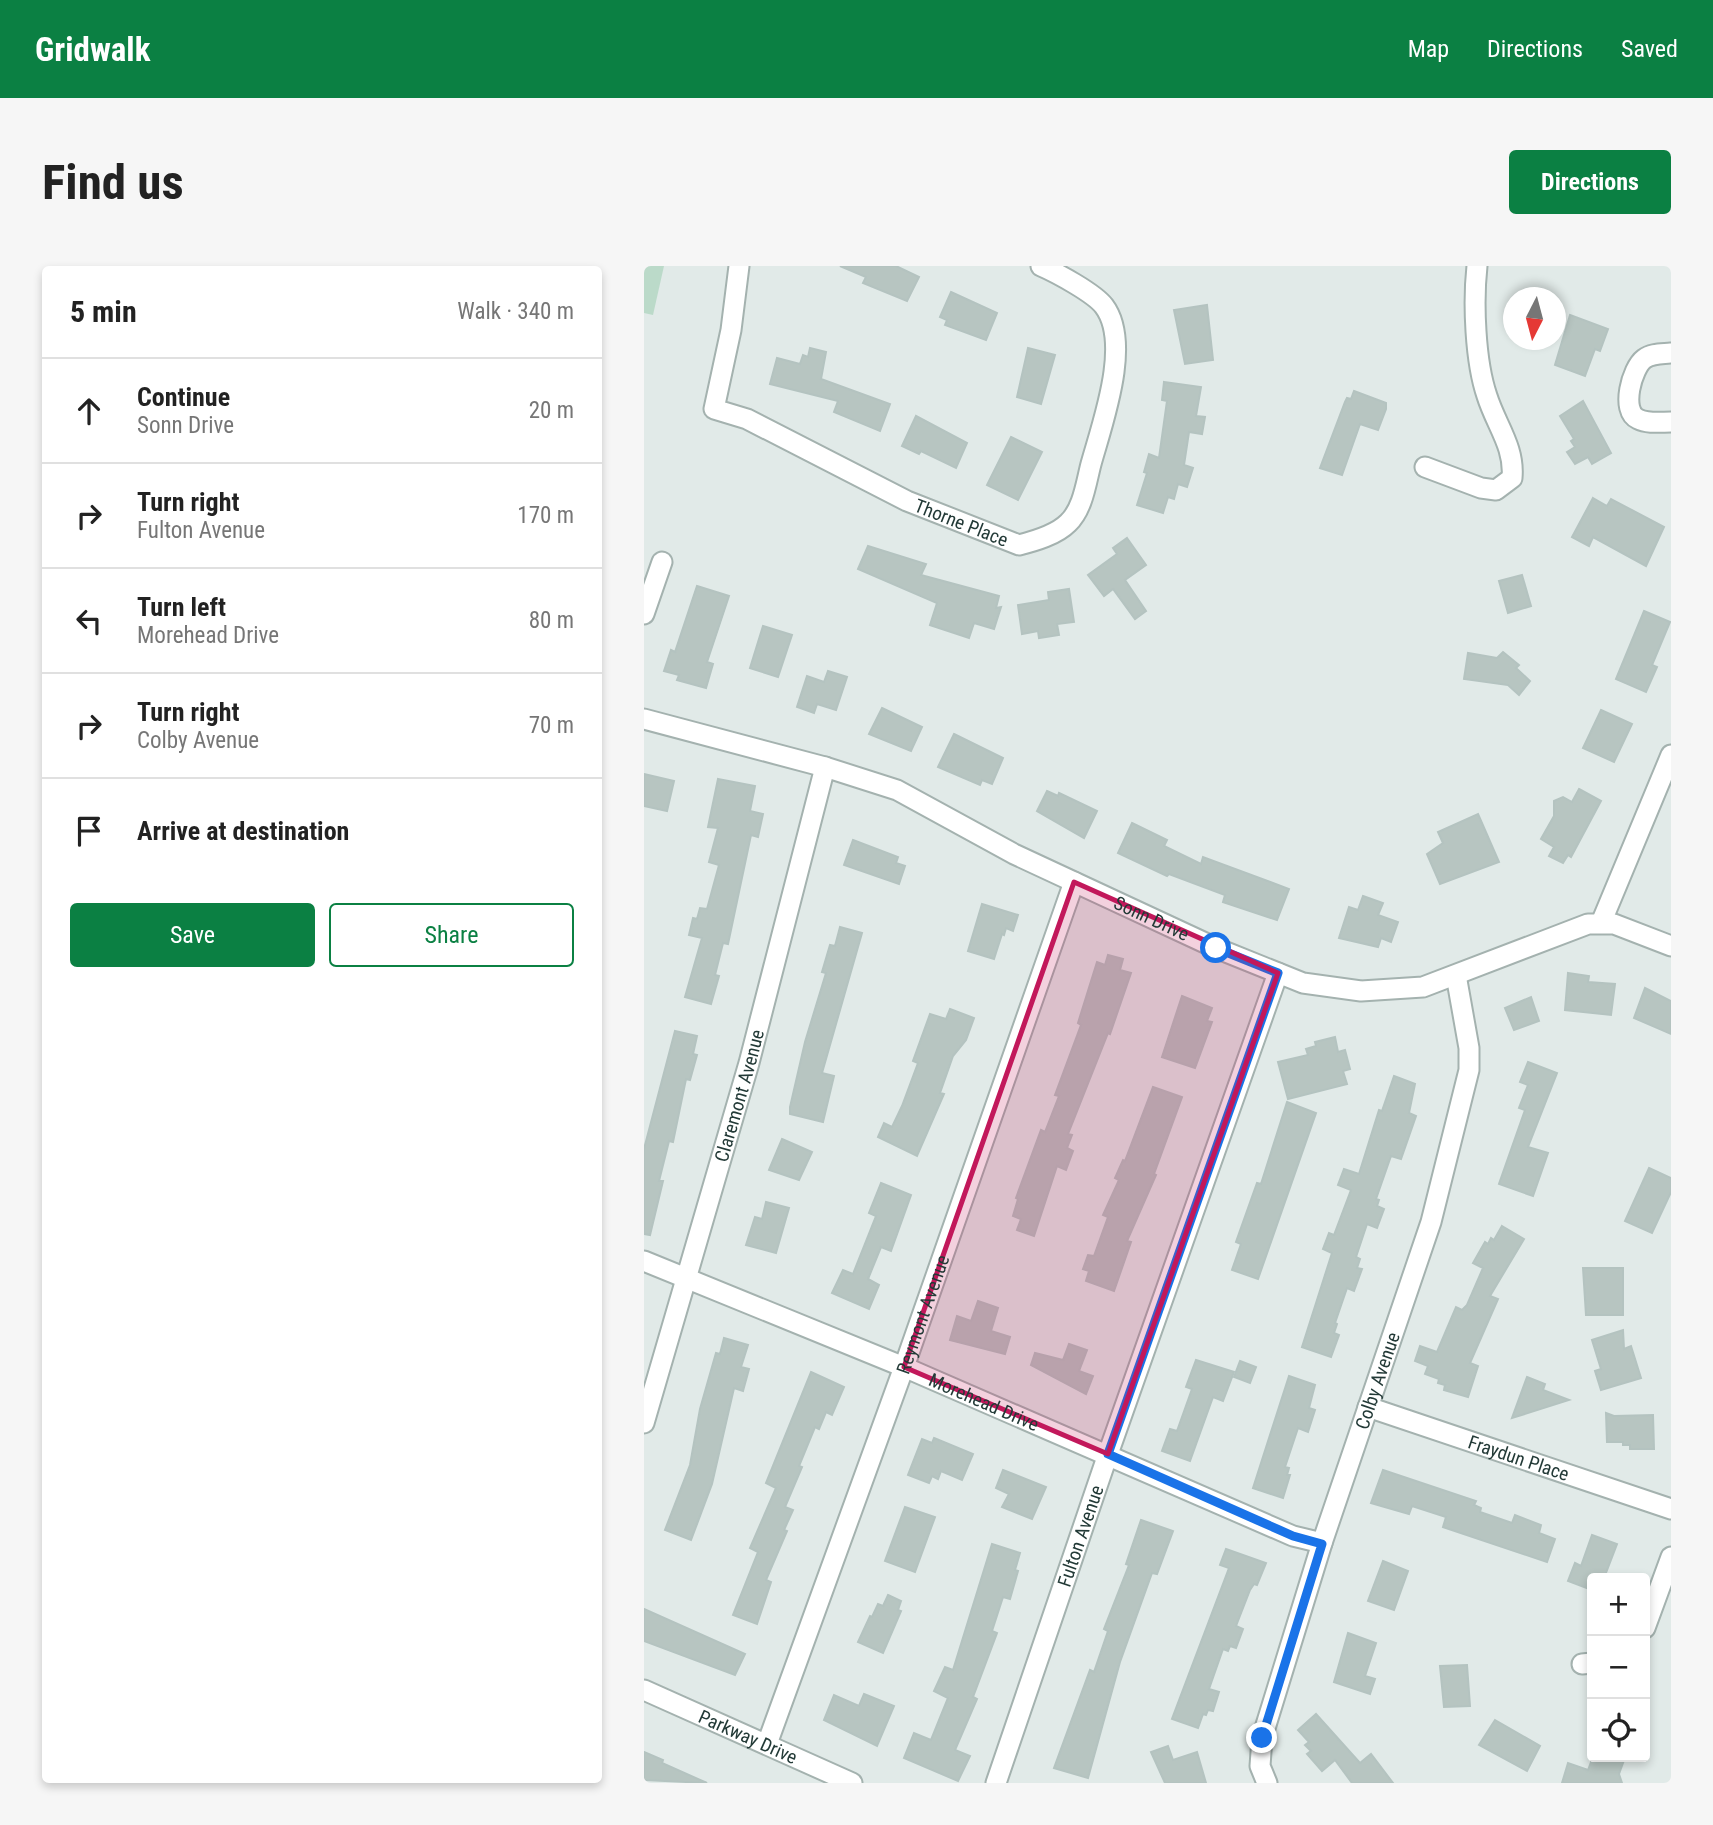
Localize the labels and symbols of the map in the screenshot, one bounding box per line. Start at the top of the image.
north arrow [1503,287,1566,350]
street label: Thorne Place [911,494,1012,551]
street label: Sonn Drive [1110,891,1193,945]
route start [1200,932,1231,963]
street label: Claremont Avenue [709,1027,769,1164]
street label: Reymont Avenue [891,1252,954,1377]
street label: Colby Avenue [1350,1329,1404,1432]
street label: Morehead Drive [926,1368,1043,1436]
street label: Fraydun Place [1465,1430,1572,1485]
street label: Fulton Avenue [1052,1482,1108,1590]
street label: Parkway Drive [695,1705,801,1769]
route end [1246,1722,1277,1753]

